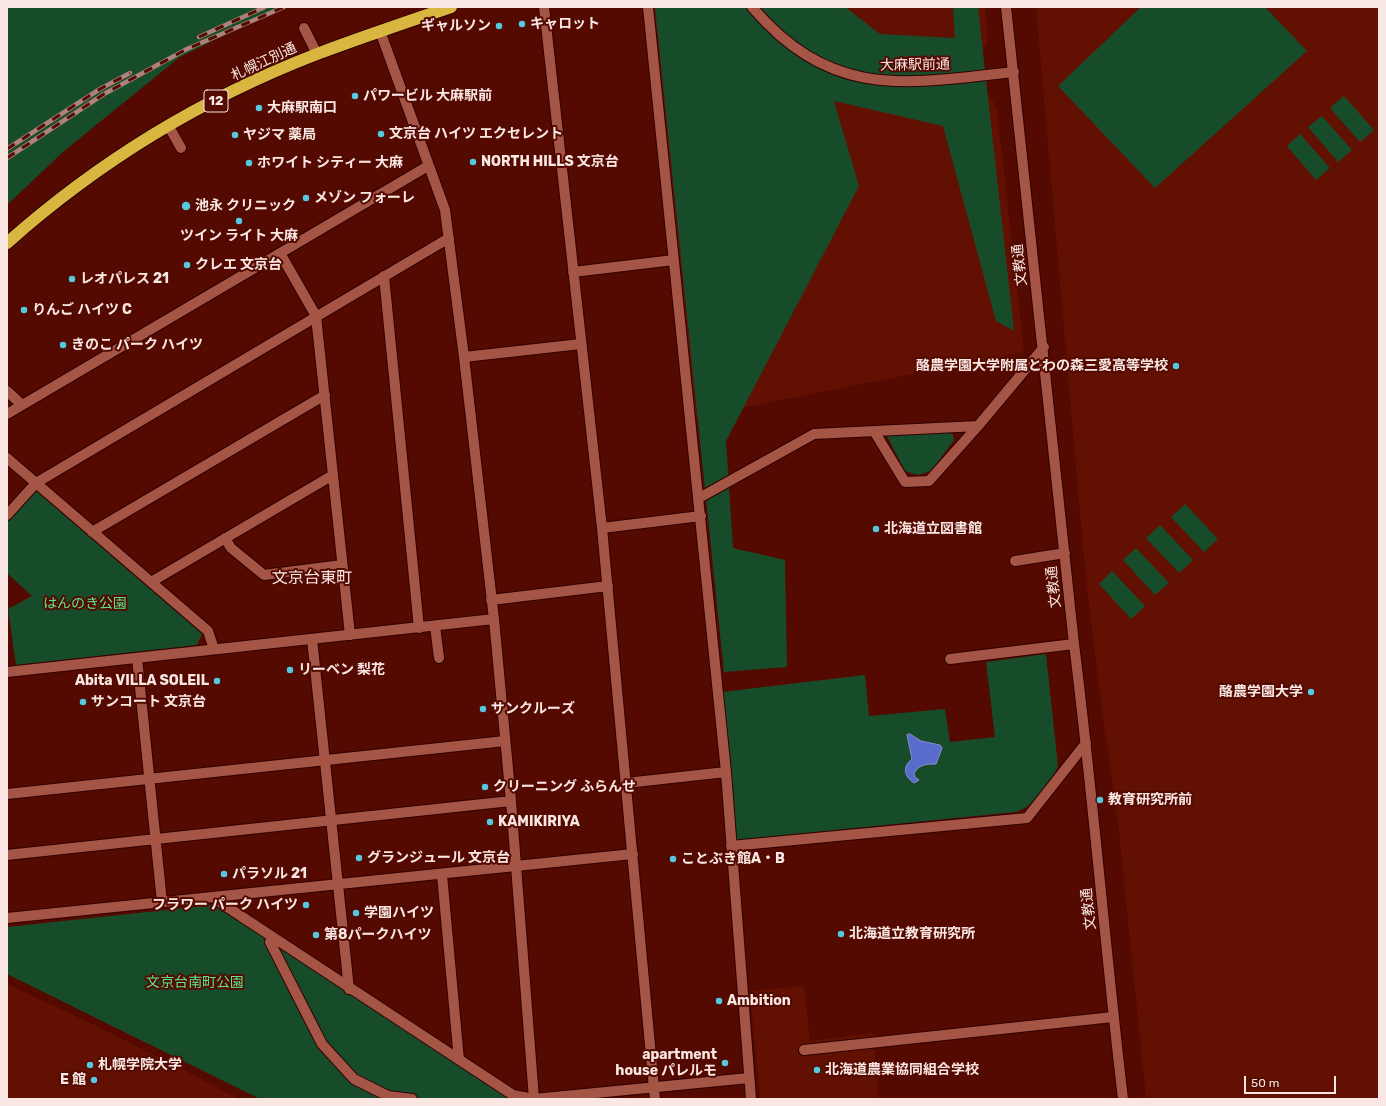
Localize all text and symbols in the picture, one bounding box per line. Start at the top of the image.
place label: キャロット [530,16,600,32]
place label: ギャルソン [421,18,491,34]
marker: キャロット [517,19,527,29]
marker: ギャルソン [494,21,504,31]
street label: 札幌江別通 [229,40,299,84]
street label: 大麻駅前通 [880,56,950,74]
place label: パワービル 大麻駅前 [363,88,492,104]
road number: 12 [204,90,228,112]
marker: パワービル 大麻駅前 [350,91,360,101]
place label: 大麻駅南口 [267,100,337,116]
marker: 大麻駅南口 [254,103,264,113]
place label: 文京台 ハイツ エクセレント [389,126,563,142]
place label: ヤジマ 薬局 [243,127,316,143]
marker: 文京台 ハイツ エクセレント [376,129,386,139]
marker: ヤジマ 薬局 [230,130,240,140]
place label: NORTH HILLS 文京台 [481,154,619,170]
place label: ホワイト シティー 大麻 [257,155,403,171]
marker: NORTH HILLS 文京台 [468,157,478,167]
marker: ホワイト シティー 大麻 [244,158,254,168]
place label: メゾン フォーレ [314,190,415,206]
marker: メゾン フォーレ [301,193,311,203]
place label: 池永 クリニック [195,198,296,214]
marker: 池永 クリニック [180,200,192,212]
marker: ツイン ライト 大麻 [234,216,244,226]
place label: ツイン ライト 大麻 [180,228,298,244]
street label: 文教通 [1009,243,1031,287]
place label: クレエ 文京台 [195,257,282,273]
marker: クレエ 文京台 [182,260,192,270]
place label: レオパレス 21 [80,271,169,287]
marker: レオパレス 21 [67,274,77,284]
place label: りんご ハイツ C [32,302,132,318]
marker: りんご ハイツ C [19,305,29,315]
place label: きのこ パーク ハイツ [71,337,203,353]
marker: きのこ パーク ハイツ [58,340,68,350]
place label: 酪農学園大学附属とわの森三愛高等学校 [916,358,1168,374]
marker: 酪農学園大学附属とわの森三愛高等学校 [1171,361,1181,371]
place label: 北海道立図書館 [884,521,982,537]
marker: 北海道立図書館 [871,524,881,534]
street label: 文教通 [1043,565,1065,609]
district label: 文京台東町 [272,568,352,588]
park label: はんのき公園 [43,596,127,612]
place label: リーベン 梨花 [298,662,385,678]
marker: リーベン 梨花 [285,665,295,675]
place label: Abita VILLA SOLEIL [75,673,209,689]
marker: Abita VILLA SOLEIL [212,676,222,686]
place label: 酪農学園大学 [1219,684,1303,700]
marker: 酪農学園大学 [1306,687,1316,697]
place label: サンコート 文京台 [91,694,206,710]
marker: サンコート 文京台 [78,697,88,707]
place label: サンクルーズ [491,701,575,717]
marker: サンクルーズ [478,704,488,714]
place label: クリーニング ふらんせ [493,779,636,795]
marker: クリーニング ふらんせ [480,782,490,792]
place label: 教育研究所前 [1108,792,1192,808]
marker: 教育研究所前 [1095,795,1105,805]
place label: KAMIKIRIYA [498,814,580,830]
marker: KAMIKIRIYA [485,817,495,827]
place label: グランジュール 文京台 [367,850,510,866]
place label: ことぶき館A・B [681,851,785,867]
marker: グランジュール 文京台 [354,853,364,863]
marker: ことぶき館A・B [668,854,678,864]
place label: パラソル 21 [232,866,307,882]
marker: パラソル 21 [219,869,229,879]
street label: 文教通 [1078,887,1100,931]
place label: フラワー パーク ハイツ [152,897,298,913]
marker: フラワー パーク ハイツ [301,900,311,910]
place label: 学園ハイツ [364,905,434,921]
marker: 学園ハイツ [351,908,361,918]
place label: 北海道立教育研究所 [849,926,975,942]
place label: 第8パークハイツ [324,927,431,943]
marker: 北海道立教育研究所 [836,929,846,939]
marker: 第8パークハイツ [311,930,321,940]
park label: 文京台南町公園 [146,975,244,991]
place label: Ambition [727,993,791,1009]
marker: Ambition [714,996,724,1006]
place label: apartment house パレルモ [615,1047,717,1080]
place label: 札幌学院大学 [98,1057,182,1073]
marker: apartment house パレルモ [720,1058,730,1068]
marker: 札幌学院大学 [85,1060,95,1070]
place label: 北海道農業協同組合学校 [825,1062,979,1078]
marker: 北海道農業協同組合学校 [812,1065,822,1075]
scale bar [1246,1068,1338,1094]
place label: E 館 [60,1072,86,1088]
marker: E 館 [89,1075,99,1085]
text: 50 m [1251,1076,1279,1090]

